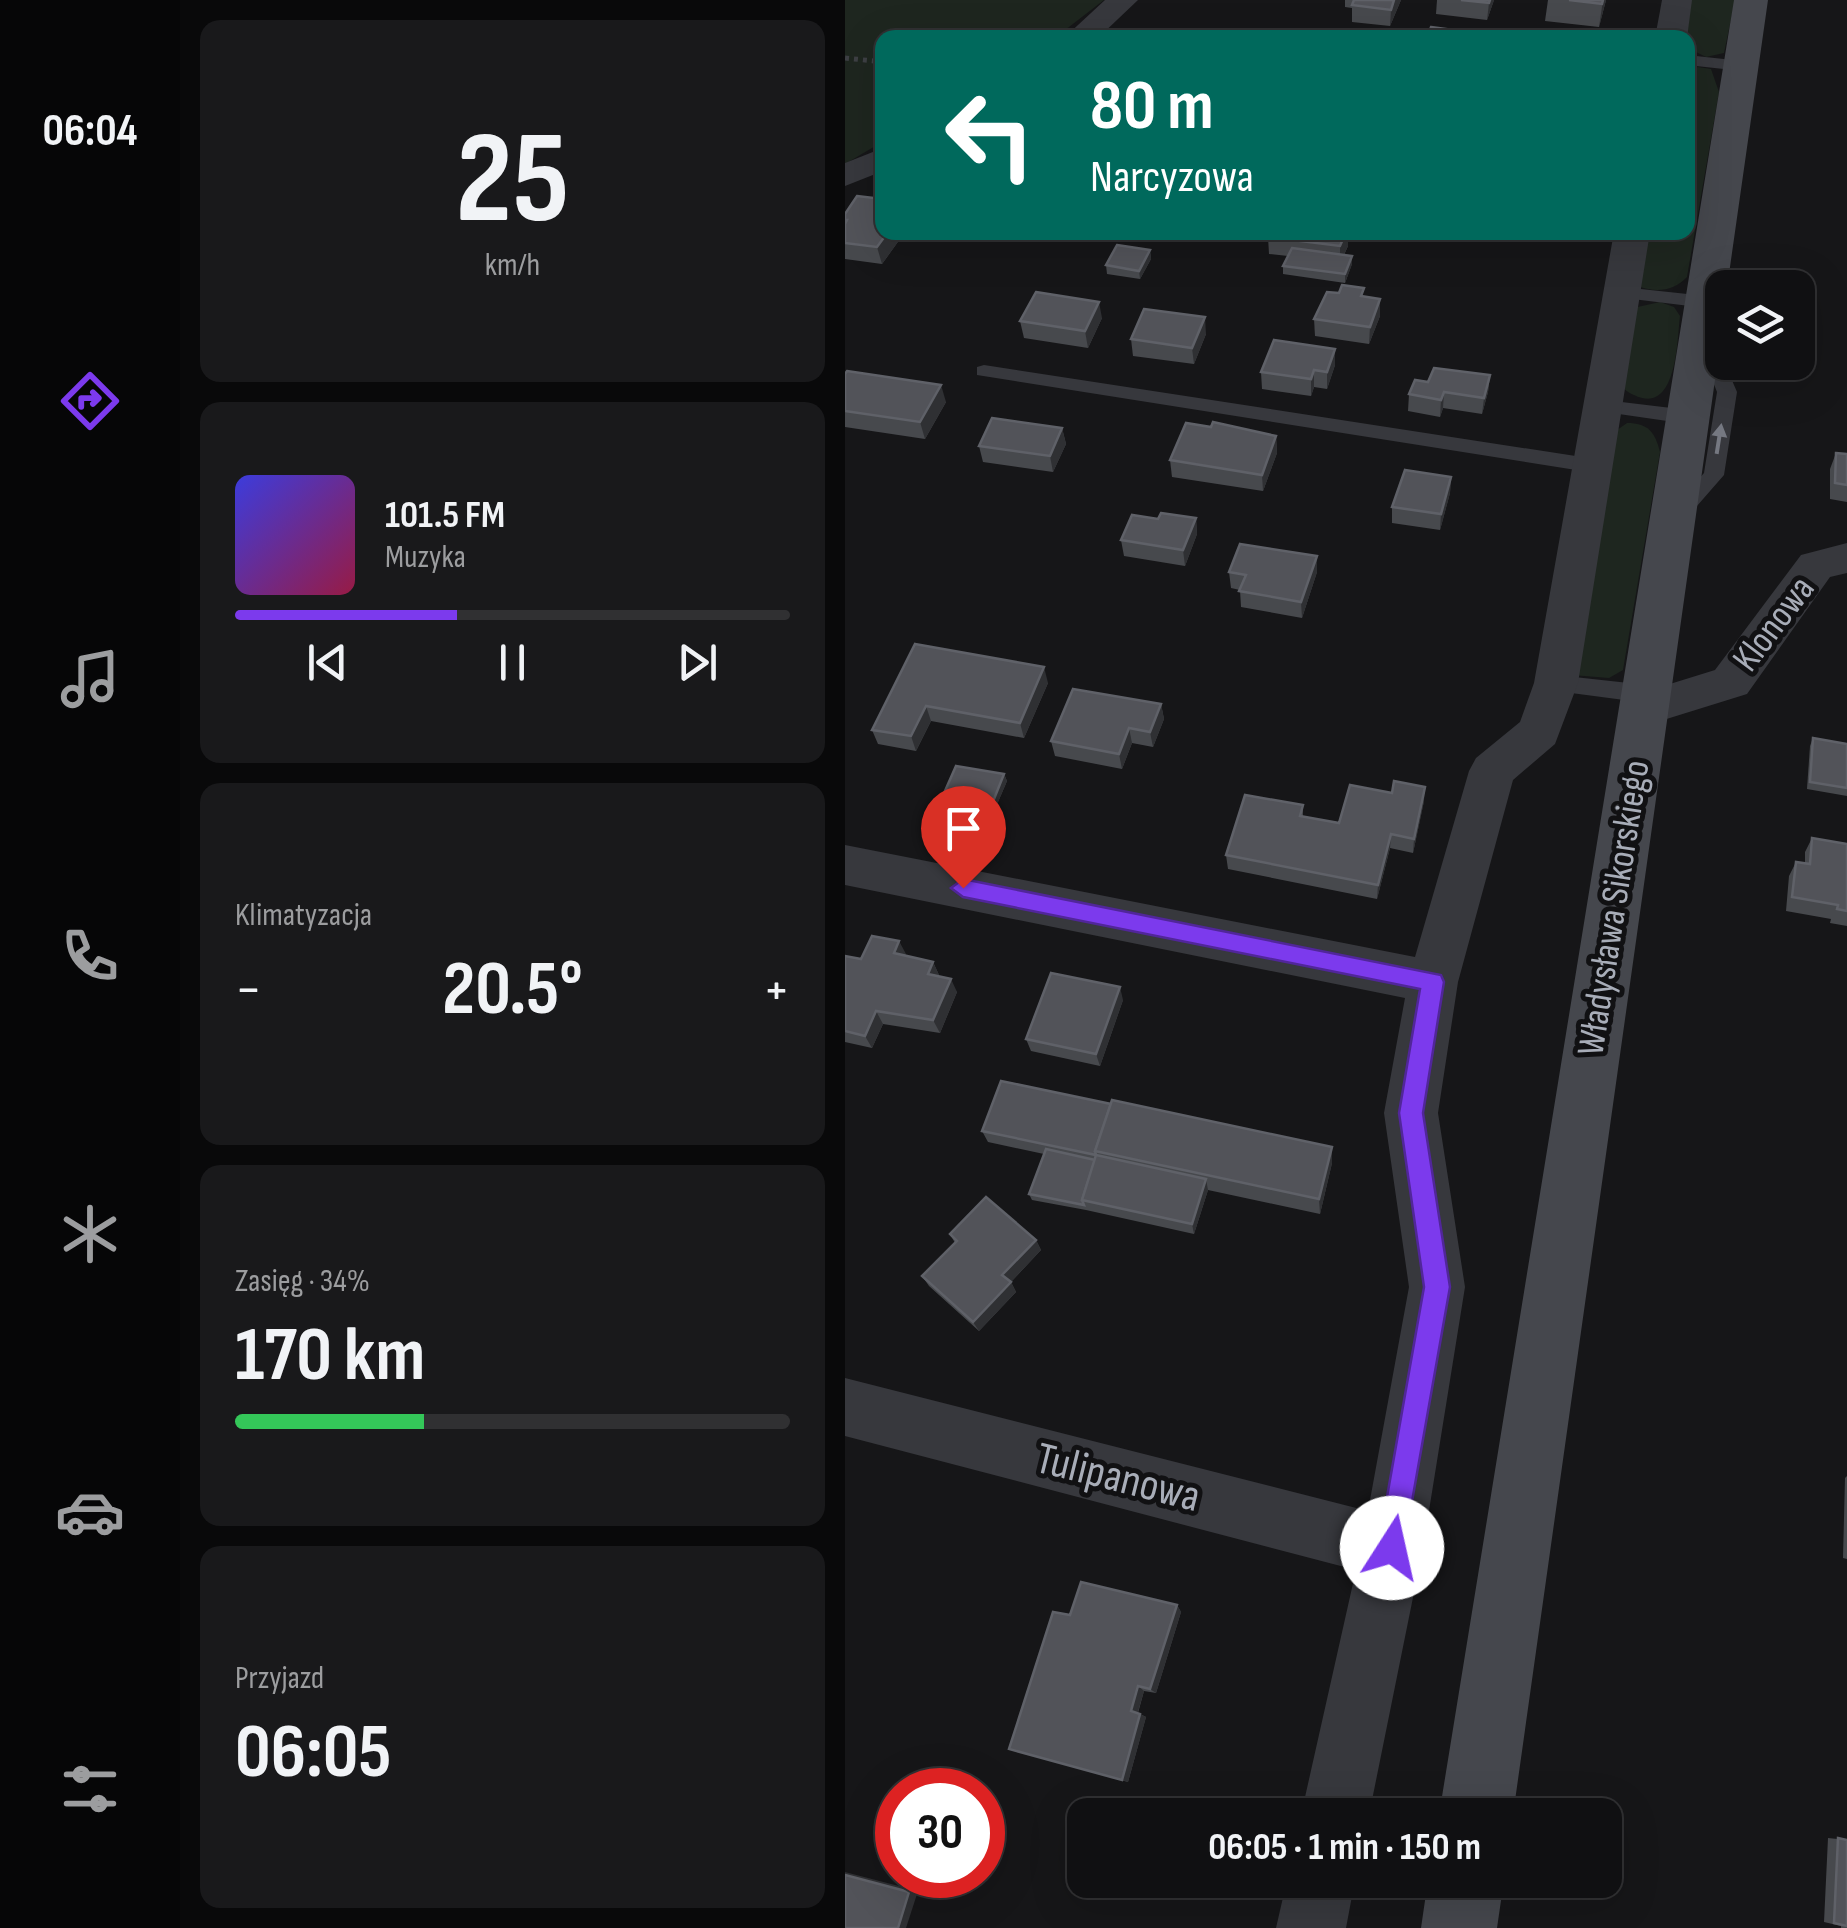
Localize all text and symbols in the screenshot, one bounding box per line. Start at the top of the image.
text: 80 m [1090,65,1214,149]
icon: left [925,70,1055,200]
text: 25 [455,103,570,259]
text: 06:04 [42,104,138,159]
text: Narcyzowa [1090,150,1254,205]
text: km/h [485,246,540,285]
map controls [1705,270,1815,380]
button: layers [1705,270,1815,380]
icon: directions [55,366,125,436]
one-way arrow [1712,423,1728,454]
text: 101.5 FM [385,493,505,538]
text: Muzyka [385,538,466,577]
street label: Klonowa [1724,568,1824,680]
icon: previous [300,635,355,690]
icon: pause [485,635,540,690]
icon: next [670,635,725,690]
icon: music [55,644,125,714]
street label: Władysława Sikorskiego [1568,757,1660,1059]
pin [921,786,1006,889]
icon: arrive [936,801,991,856]
text: Klimatyzacja [235,896,372,935]
icon: phone [55,921,125,991]
text: 20.5° [442,945,583,1036]
text: − [235,957,262,1024]
text: + [763,957,790,1024]
icon: climate [55,1199,125,1269]
text: Zasięg · 34% [235,1262,370,1301]
text: 170 km [235,1311,425,1402]
street label: Tulipanowa [1030,1431,1206,1525]
icon: car [55,1477,125,1547]
position arrow [1340,1496,1444,1600]
text: Przyjazd [235,1659,324,1698]
text: 06:05 [235,1708,391,1799]
icon: filters [55,1754,125,1824]
speed limit sign: 30 [875,1768,1005,1898]
text: 06:05 · 1 min · 150 m [1208,1825,1481,1870]

